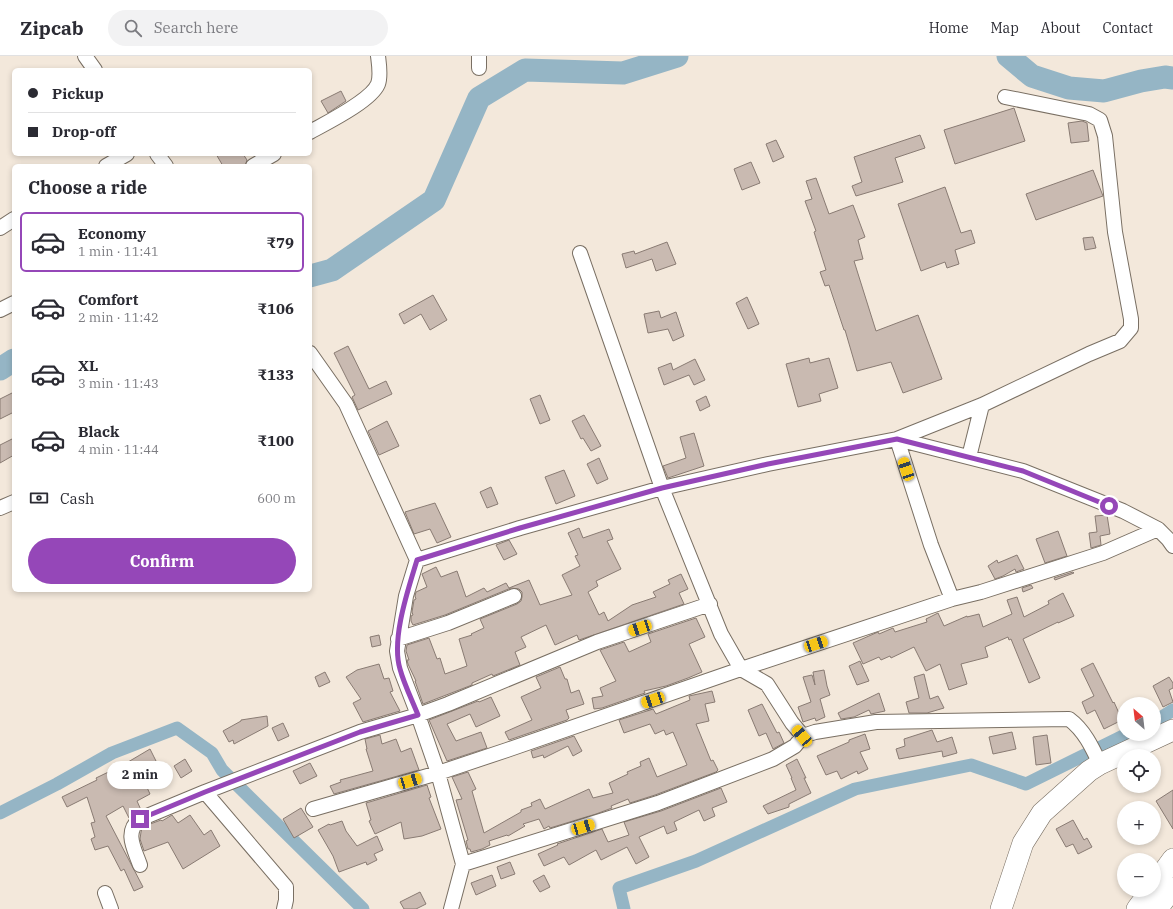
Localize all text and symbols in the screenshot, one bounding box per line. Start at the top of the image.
search box [108,10,388,46]
text: Zipcab [20,16,84,40]
icon: search [122,17,144,39]
text: Search here [154,18,238,37]
text: Home [929,19,968,37]
text: Map [990,19,1019,37]
text: About [1041,19,1080,37]
text: Contact [1102,19,1153,37]
text: Pickup [52,84,104,103]
text: Drop-off [52,122,116,141]
text: Choose a ride [28,176,147,199]
icon: car [30,224,66,260]
text: Economy [78,224,146,243]
text: ₹79 [266,233,294,252]
text: 1 min · 11:41 [78,243,159,260]
icon: car [30,290,66,326]
text: Comfort [78,290,138,309]
text: ₹106 [257,299,294,318]
text: 2 min · 11:42 [78,309,159,326]
icon: car [30,356,66,392]
text: XL [78,356,98,375]
text: ₹133 [257,365,294,384]
text: 3 min · 11:43 [78,375,159,392]
icon: car [30,422,66,458]
text: Black [78,422,119,441]
text: ₹100 [257,431,294,450]
text: 4 min · 11:44 [78,441,159,458]
car [897,456,915,482]
icon: cash [28,487,50,509]
text: Cash [60,489,94,508]
text: 600 m [257,490,296,507]
route start [1100,497,1118,515]
button: Confirm [28,538,296,584]
car [627,618,653,638]
car [803,635,829,653]
car [640,690,666,710]
north arrow [1117,697,1161,741]
map controls [1117,697,1161,897]
car [790,723,814,749]
button: locate [1117,749,1161,793]
callout: 2 min [107,761,173,789]
text: 2 min [122,766,158,783]
car [397,772,423,790]
button: + [1117,801,1161,845]
route end [131,810,149,828]
car [570,818,596,836]
button: − [1117,853,1161,897]

